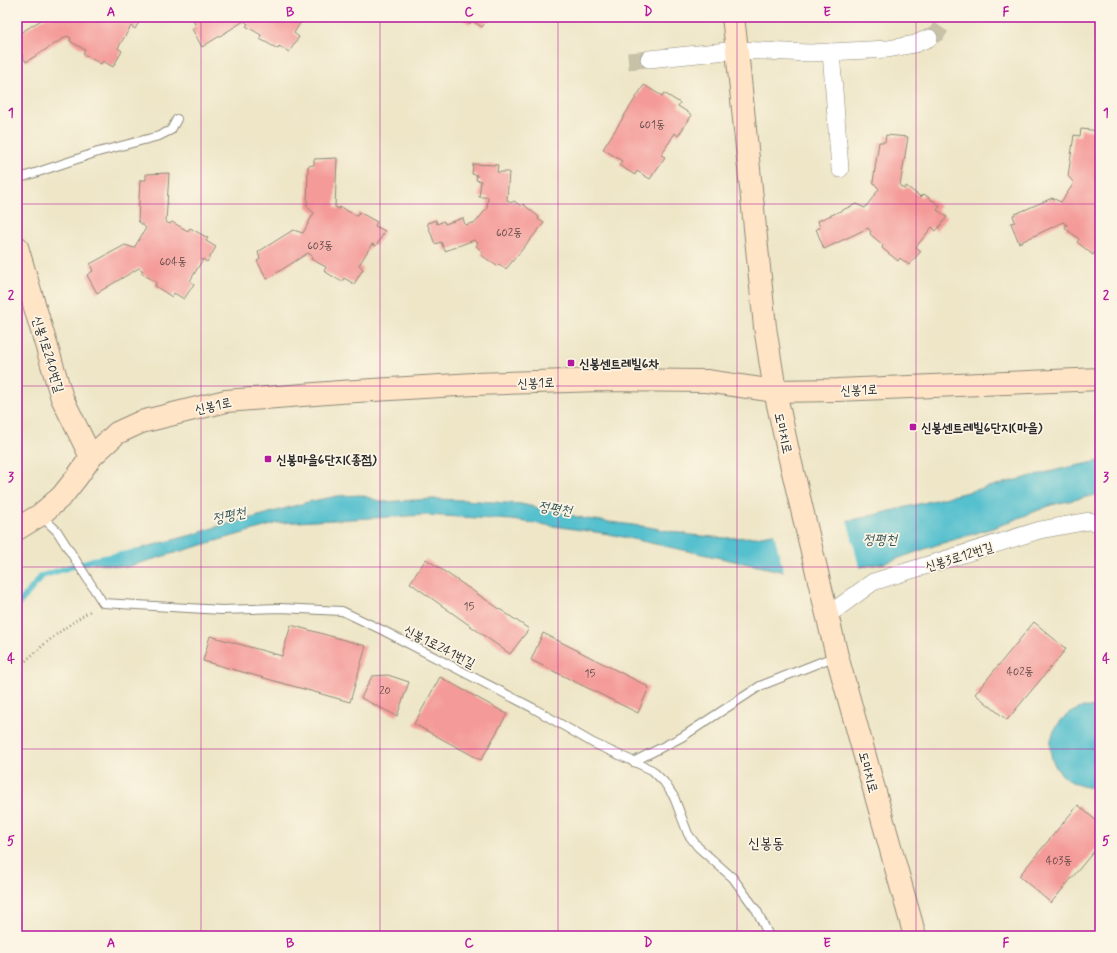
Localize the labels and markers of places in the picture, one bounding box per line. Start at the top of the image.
place label: 신봉센트레빌6차 [579,356,659,373]
marker: 신봉센트레빌6차 [566,358,576,368]
place label: 신봉센트레빌6단지(마을) [921,420,1043,437]
marker: 신봉센트레빌6단지(마을) [908,422,918,432]
place label: 신봉마을6단지(종점) [276,452,377,469]
marker: 신봉마을6단지(종점) [263,454,273,464]

